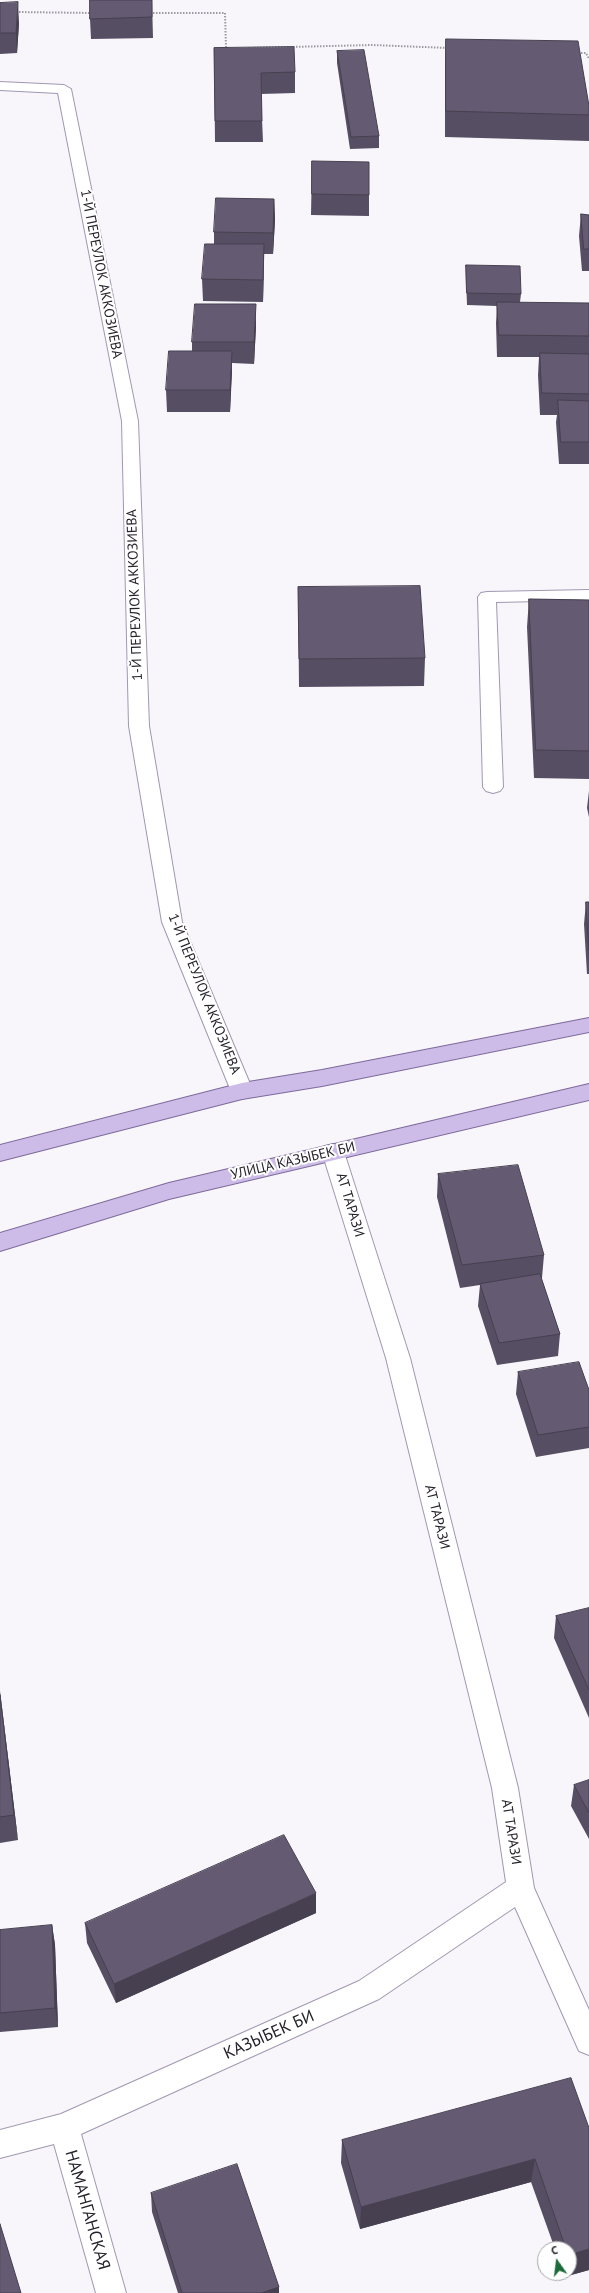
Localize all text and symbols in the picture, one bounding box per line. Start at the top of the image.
street label: 1-Й ПЕРЕУЛОК АККОЗИЕВА [76,188,126,360]
street label: 1-Й ПЕРЕУЛОК АККОЗИЕВА [124,509,146,681]
street label: 1-Й ПЕРЕУЛОК АККОЗИЕВА [164,911,244,1077]
street label: УЛИЦА КАЗЫБЕК БИ [229,1139,357,1183]
street label: АТ ТАРАЗИ [332,1171,368,1239]
street label: АТ ТАРАЗИ [421,1483,453,1551]
street label: АТ ТАРАЗИ [498,1798,524,1866]
street label: КАЗЫБЕК БИ [221,2006,317,2064]
street label: НАМАНГАНСКАЯ [60,2148,114,2272]
north arrow [537,2241,577,2281]
text: С [550,2243,559,2258]

